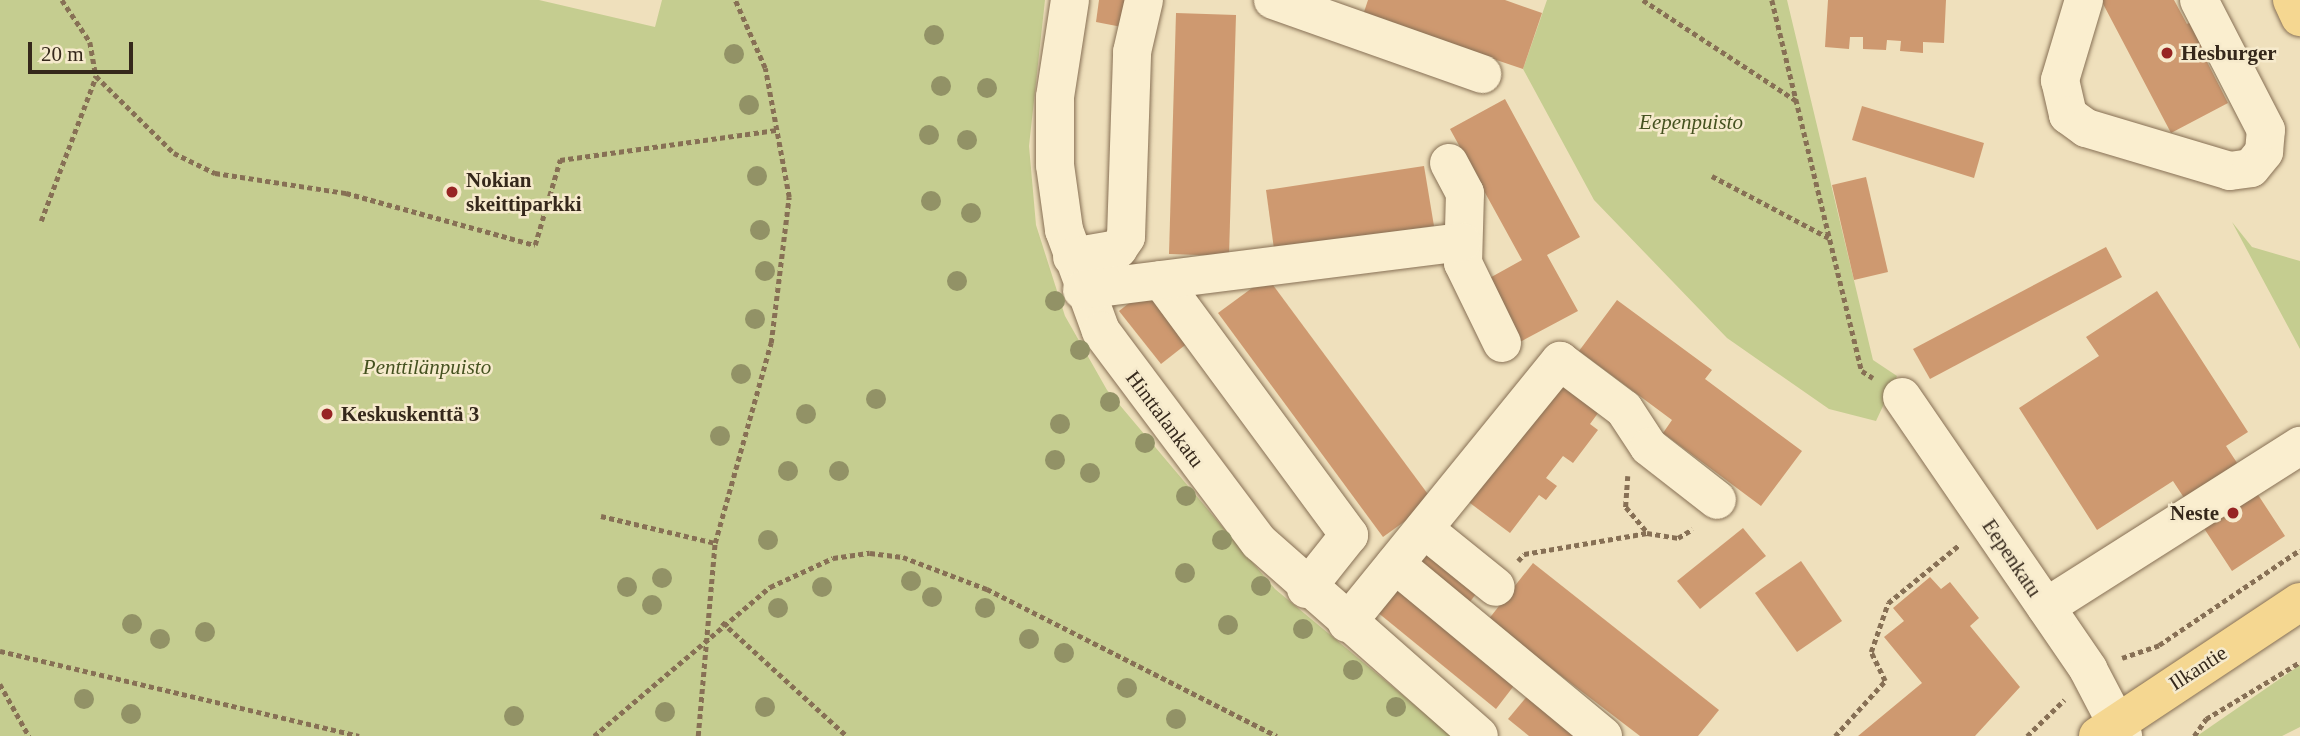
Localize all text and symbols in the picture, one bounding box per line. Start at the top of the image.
scale bar [32,28,136,72]
place label: Hesburger [2181,40,2277,66]
text: 20 m [41,42,84,66]
marker: Hesburger [2159,45,2175,61]
park label: Eepenpuisto [1639,109,1743,135]
place label: Nokian skeittiparkki [466,167,582,217]
marker: Nokian skeittiparkki [444,184,460,200]
park label: Penttilänpuisto [363,354,491,380]
street label: Hinttalankatu [1121,366,1209,472]
place label: Keskuskenttä 3 [341,401,479,427]
marker: Keskuskenttä 3 [319,406,335,422]
place label: Neste [2170,500,2219,526]
marker: Neste [2225,505,2241,521]
street label: Eepenkatu [1977,514,2047,602]
street label: Ilkantie [2164,640,2232,696]

